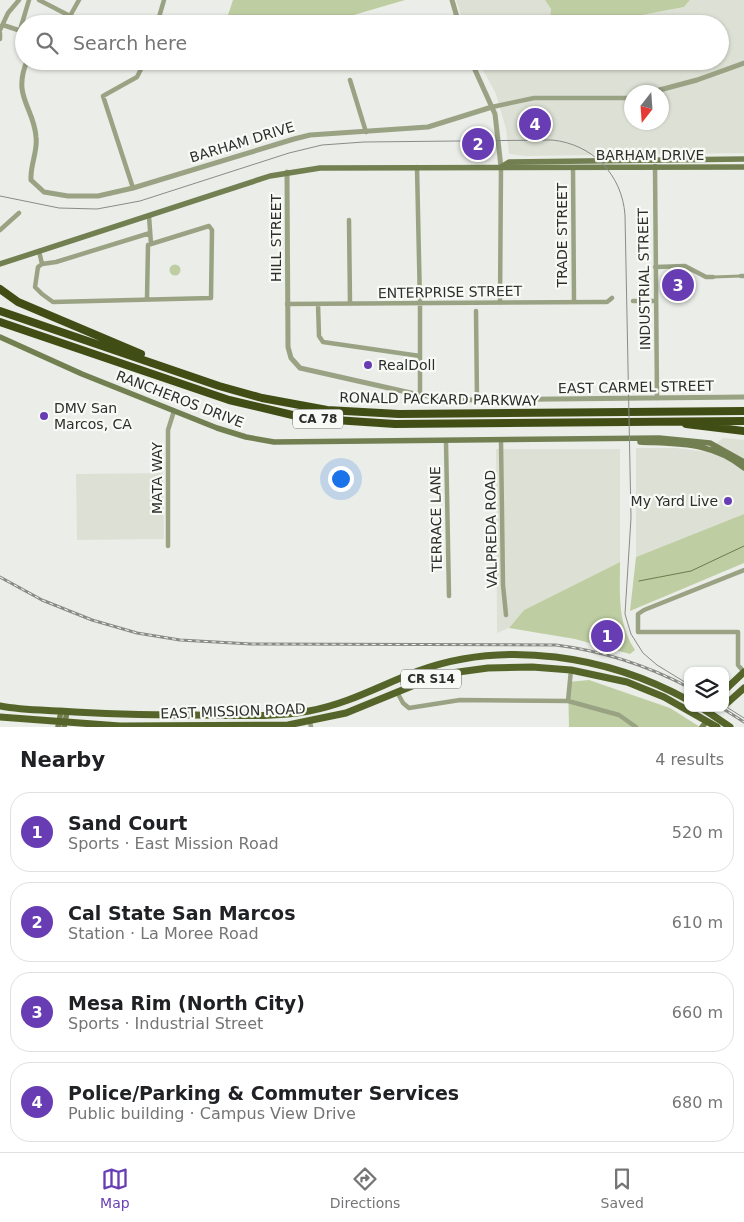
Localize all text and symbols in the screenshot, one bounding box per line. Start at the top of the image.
search box [15,15,729,70]
icon: search [33,29,61,57]
text: Search here [73,32,187,54]
north arrow [624,85,669,130]
pin: 4 [519,105,551,143]
street label: BARHAM DRIVE [188,118,296,166]
pin: 2 [462,125,494,163]
street label: BARHAM DRIVE [596,147,704,163]
street label: TRADE STREET [554,182,570,288]
street label: HILL STREET [268,193,284,282]
street label: INDUSTRIAL STREET [635,207,653,350]
pin: 3 [662,266,694,304]
street label: ENTERPRISE STREET [378,283,523,301]
place label: RealDoll [378,357,435,373]
marker: RealDoll [362,359,374,371]
street label: RANCHEROS DRIVE [114,367,246,431]
street label: EAST CARMEL STREET [558,378,715,396]
street label: RONALD PACKARD PARKWAY [339,389,539,409]
place label: DMV San Marcos, CA [54,400,132,432]
road number: CA 78 [293,409,343,428]
marker: DMV San Marcos, CA [38,410,50,422]
street label: MATA WAY [149,441,165,514]
your location [328,466,354,492]
street label: TERRACE LANE [427,466,445,573]
street label: VALPREDA ROAD [482,470,500,588]
place label: My Yard Live [631,493,718,509]
marker: My Yard Live [722,495,734,507]
pin: 1 [591,617,623,655]
map controls [684,667,729,712]
button: layers [684,667,729,712]
road number: CR S14 [401,670,461,689]
street label: EAST MISSION ROAD [160,700,306,722]
text: Nearby [20,748,105,772]
text: 4 results [655,750,724,769]
text: Sand Court [68,812,187,834]
text: 1 [31,823,43,842]
text: 520 m [672,823,723,842]
text: Sports · East Mission Road [68,834,279,853]
text: Cal State San Marcos [68,902,295,924]
text: 2 [31,913,43,932]
text: 610 m [672,913,723,932]
text: Station · La Moree Road [68,924,259,943]
text: Mesa Rim (North City) [68,992,305,1014]
text: 3 [31,1003,43,1022]
text: 660 m [672,1003,723,1022]
text: Sports · Industrial Street [68,1014,263,1033]
text: Police/Parking & Commuter Services [68,1082,459,1104]
text: 4 [31,1093,43,1112]
text: 680 m [672,1093,723,1112]
text: Public building · Campus View Drive [68,1104,356,1123]
tab: Map [100,1165,130,1211]
tab: Directions [330,1165,400,1211]
tab: Saved [601,1165,644,1211]

